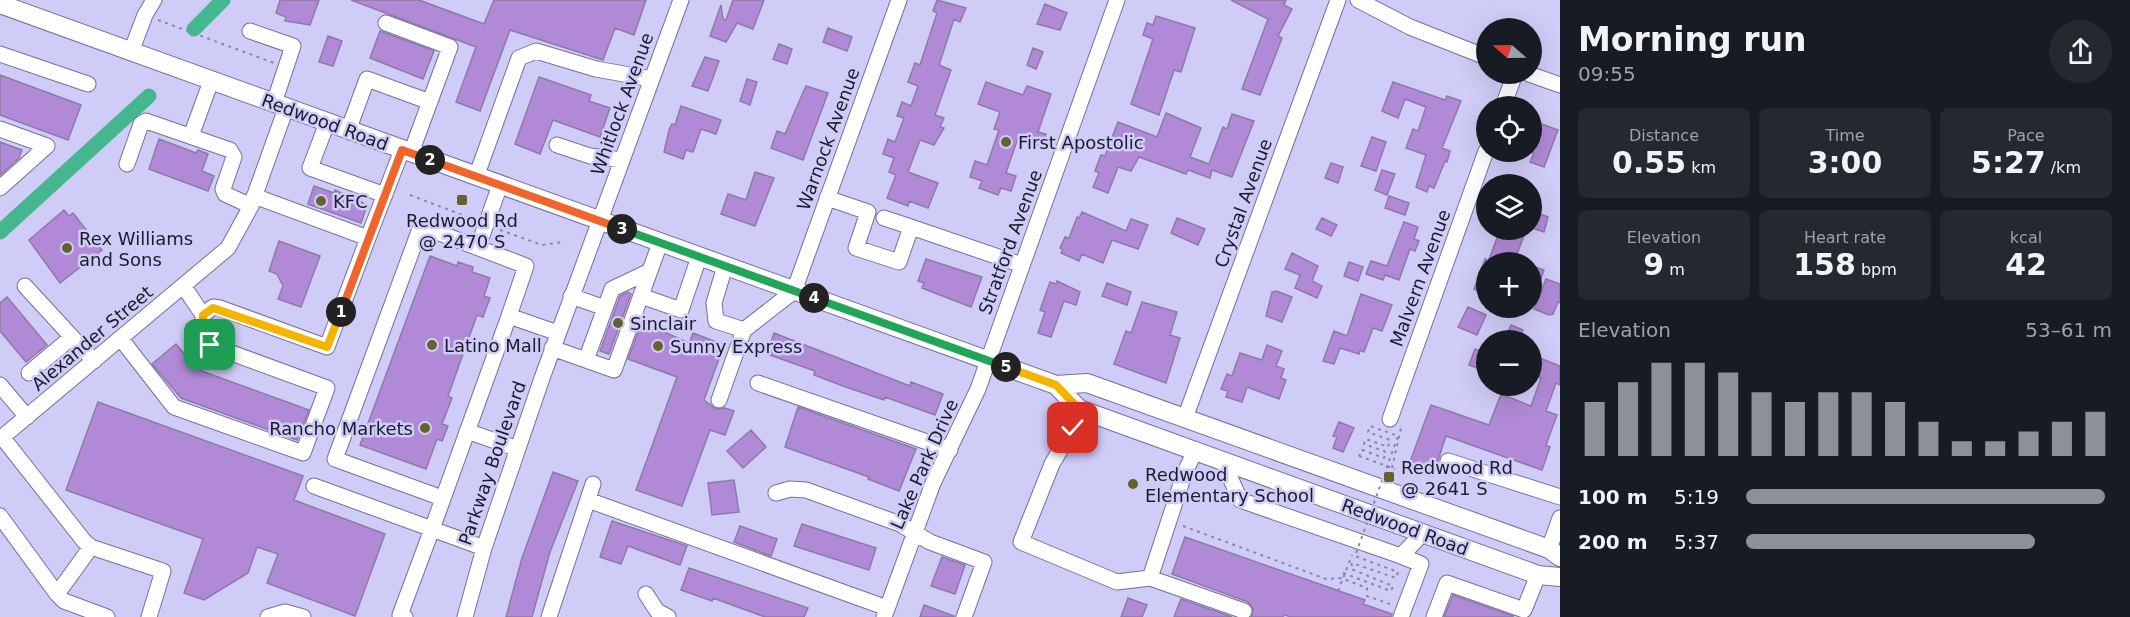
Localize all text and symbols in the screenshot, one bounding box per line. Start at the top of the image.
north arrow [1476,18,1542,84]
map controls [1476,18,1542,396]
text: Morning run [1578,20,1806,59]
button: share [2049,20,2112,83]
street label: Whitlock Avenue [586,30,658,178]
text: 09:55 [1578,62,1636,86]
street label: Warnock Avenue [792,65,864,213]
street label: Redwood Road [259,89,391,155]
button: locate [1476,96,1542,162]
text: Distance [1629,126,1699,145]
text: Time [1825,126,1865,145]
text: Pace [2007,126,2045,145]
place label: First Apostolic [1018,132,1144,153]
marker: First Apostolic [999,135,1013,149]
street label: Crystal Avenue [1210,136,1276,270]
pin: 2 [415,145,445,175]
text: 0.55 [1612,145,1686,180]
text: 3:00 [1808,145,1882,180]
text: 5:27 [1971,145,2046,180]
text: 2 [424,150,436,169]
text: km [1686,158,1716,177]
text: /km [2046,158,2081,177]
street label: Stratford Avenue [974,167,1046,317]
button: layers [1476,174,1542,240]
place label: KFC [333,191,368,212]
marker: Redwood Rd @ 2470 S [455,193,469,207]
marker: KFC [314,194,328,208]
street label: Malvern Avenue [1385,207,1455,349]
place label: Redwood Rd @ 2470 S [406,210,518,252]
pin: 3 [607,214,637,244]
text: 3 [616,219,628,238]
place label: Rex Williams and Sons [79,228,193,270]
text: Elevation [1627,228,1701,247]
text: Heart rate [1804,228,1886,247]
text: kcal [2010,228,2042,247]
marker: Rex Williams and Sons [60,241,74,255]
text: 9 [1643,247,1664,282]
text: 158 [1793,247,1856,282]
text: 42 [2005,247,2047,282]
button: + [1476,252,1542,318]
text: m [1664,260,1685,279]
text: bpm [1856,260,1897,279]
street label: Alexander Street [27,281,157,395]
pin: 4 [799,283,829,313]
text: 4 [808,288,820,307]
pin: 1 [326,297,356,327]
text: 1 [335,302,347,321]
place label: Sinclair [630,313,697,334]
marker: Sinclair [611,316,625,330]
text: Elevation [1578,318,1671,342]
text: 53–61 m [2025,318,2112,342]
pin [184,319,235,370]
icon: arrive [193,328,226,361]
button: − [1476,330,1542,396]
place label: Latino Mall [444,335,542,356]
place label: Sunny Express [670,336,802,357]
marker: Latino Mall [425,338,439,352]
marker: Sunny Express [651,339,665,353]
pin: 5 [991,352,1021,382]
text: 5 [1000,357,1012,376]
street label: Parkway Boulevard [454,378,530,548]
street label: Lake Park Drive [886,396,962,532]
pin [1047,402,1098,453]
icon: check [1056,411,1089,444]
place label: Rancho Markets [269,418,413,439]
marker: Rancho Markets [418,421,432,435]
place label: Redwood Rd @ 2641 S [1401,457,1513,499]
place label: Redwood Elementary School [1145,464,1314,506]
marker: Redwood Rd @ 2641 S [1382,470,1396,484]
marker: Redwood Elementary School [1126,477,1140,491]
text: 100 m [1578,485,1648,509]
text: 5:19 [1674,485,1719,509]
street label: Redwood Road [1339,494,1471,560]
text: 200 m [1578,530,1648,554]
text: 5:37 [1674,530,1719,554]

